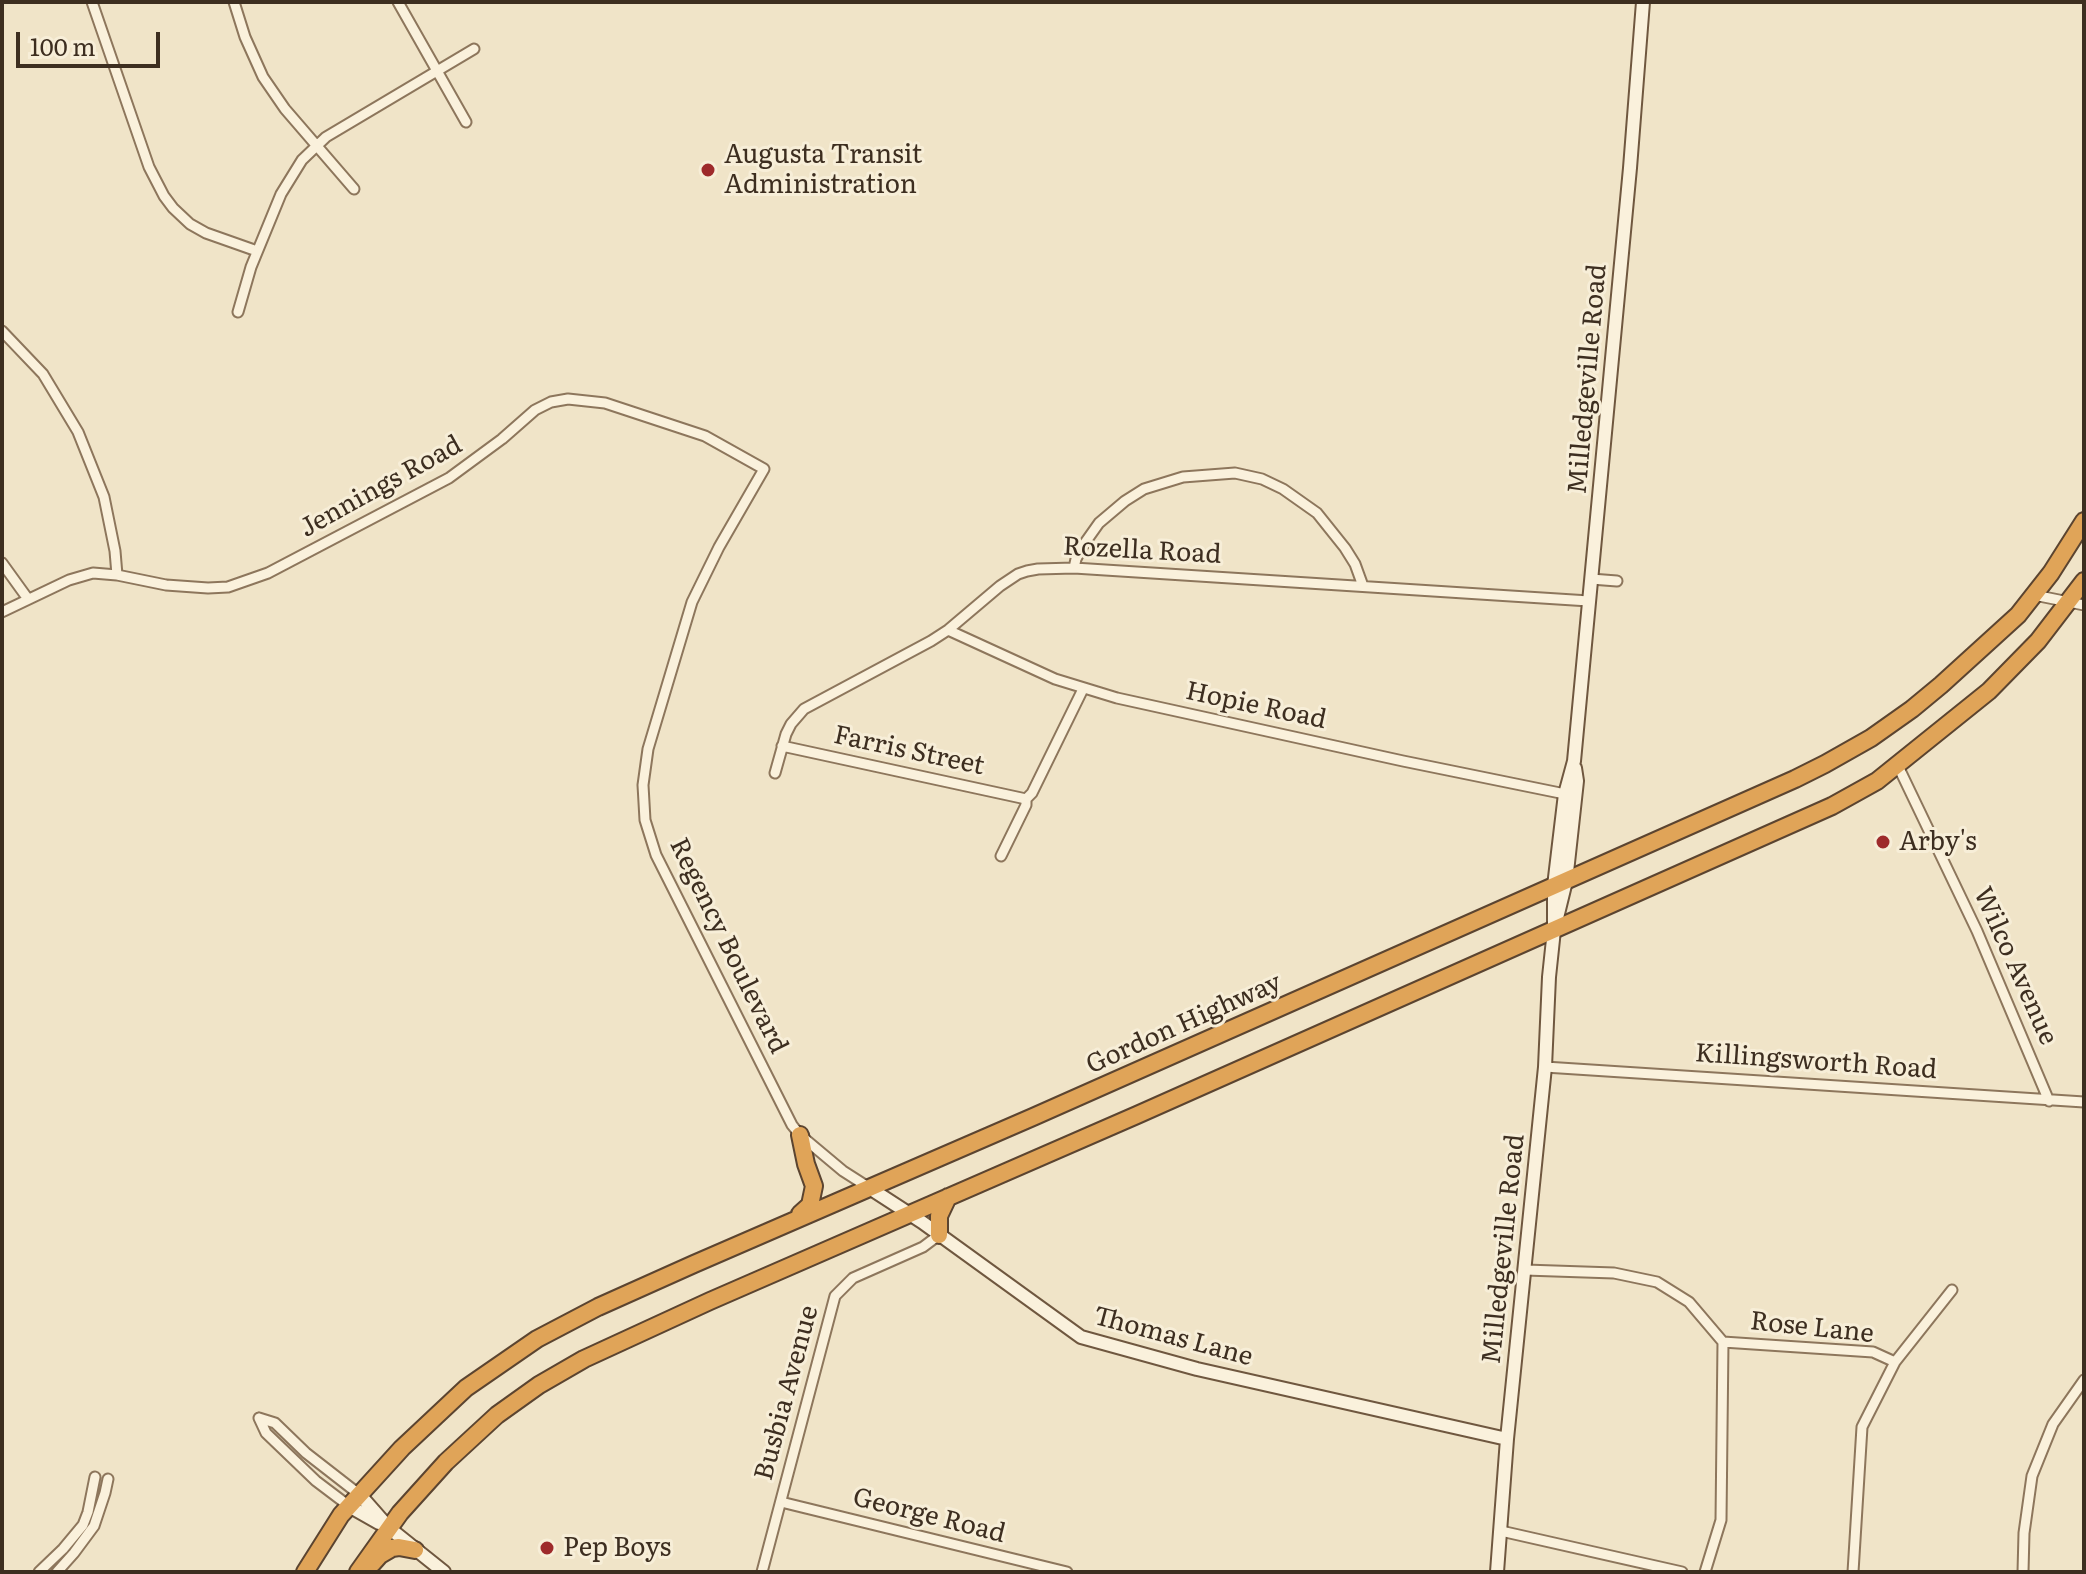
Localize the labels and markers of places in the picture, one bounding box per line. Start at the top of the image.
place label: Augusta Transit Administration [724,139,922,200]
marker: Augusta Transit Administration [699,161,717,179]
place label: Arby's [1899,826,1977,858]
marker: Arby's [1874,833,1892,851]
place label: Pep Boys [563,1532,671,1564]
marker: Pep Boys [538,1539,556,1557]

